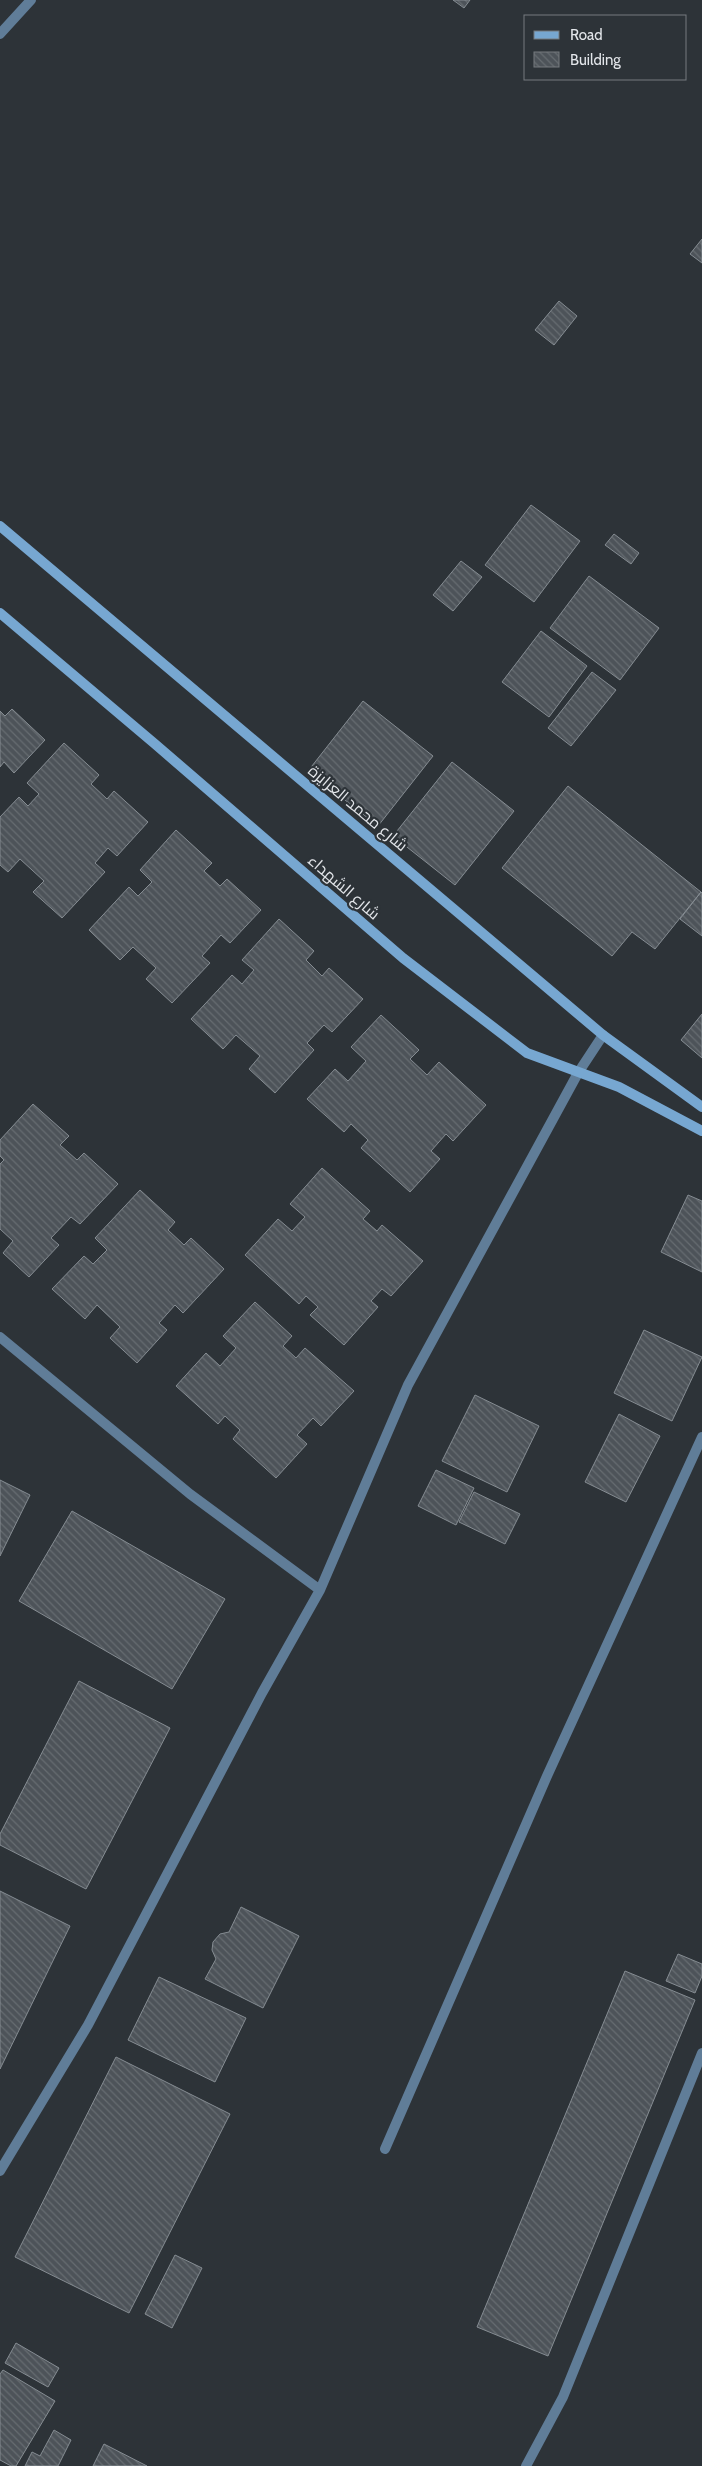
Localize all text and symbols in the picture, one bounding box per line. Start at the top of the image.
legend [524,15,687,80]
text: Road [570,26,603,44]
text: Building [570,51,621,69]
street label: شارع محمد العزايزة [303,761,412,857]
street label: شارع الشهداء [303,851,384,925]

